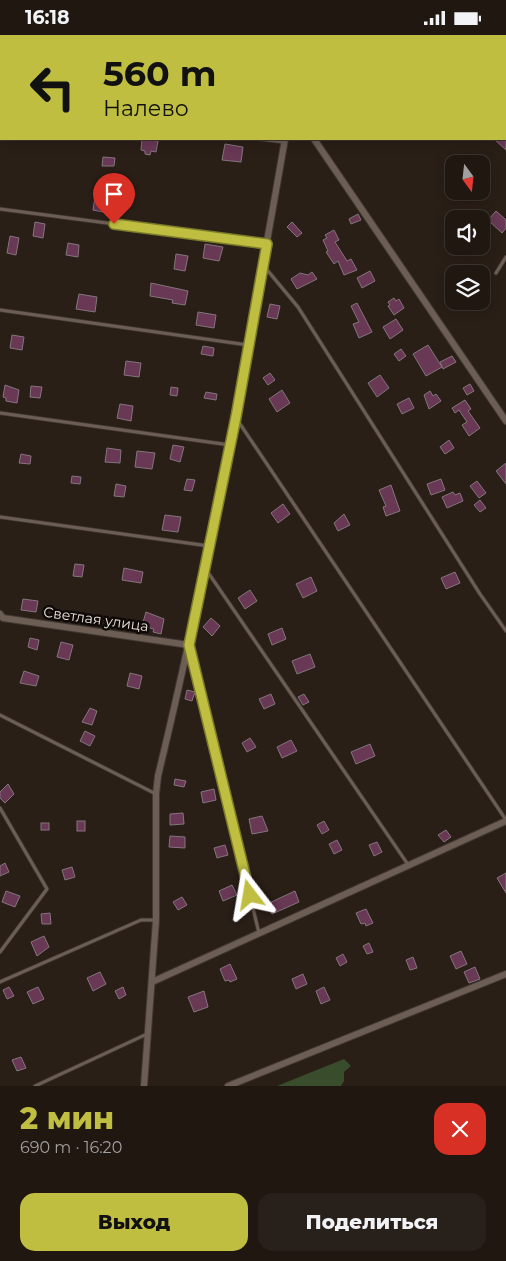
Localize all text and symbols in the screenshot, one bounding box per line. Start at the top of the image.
text: 16:18 [25,6,70,29]
text: 560 m [103,52,217,95]
icon: left [20,55,85,120]
text: Налево [103,95,189,122]
north arrow [445,155,490,200]
map controls [445,155,490,310]
pin [93,173,135,224]
icon: arrive [100,180,128,208]
button: sound [445,210,490,255]
button: layers [445,265,490,310]
street label: Светлая улица [42,603,150,635]
position arrow [223,868,275,920]
text: 2 мин [20,1100,114,1137]
button: close [434,1103,486,1155]
text: 690 m · 16:20 [20,1138,122,1157]
button: Выход [20,1193,248,1251]
button: Поделиться [258,1193,486,1251]

